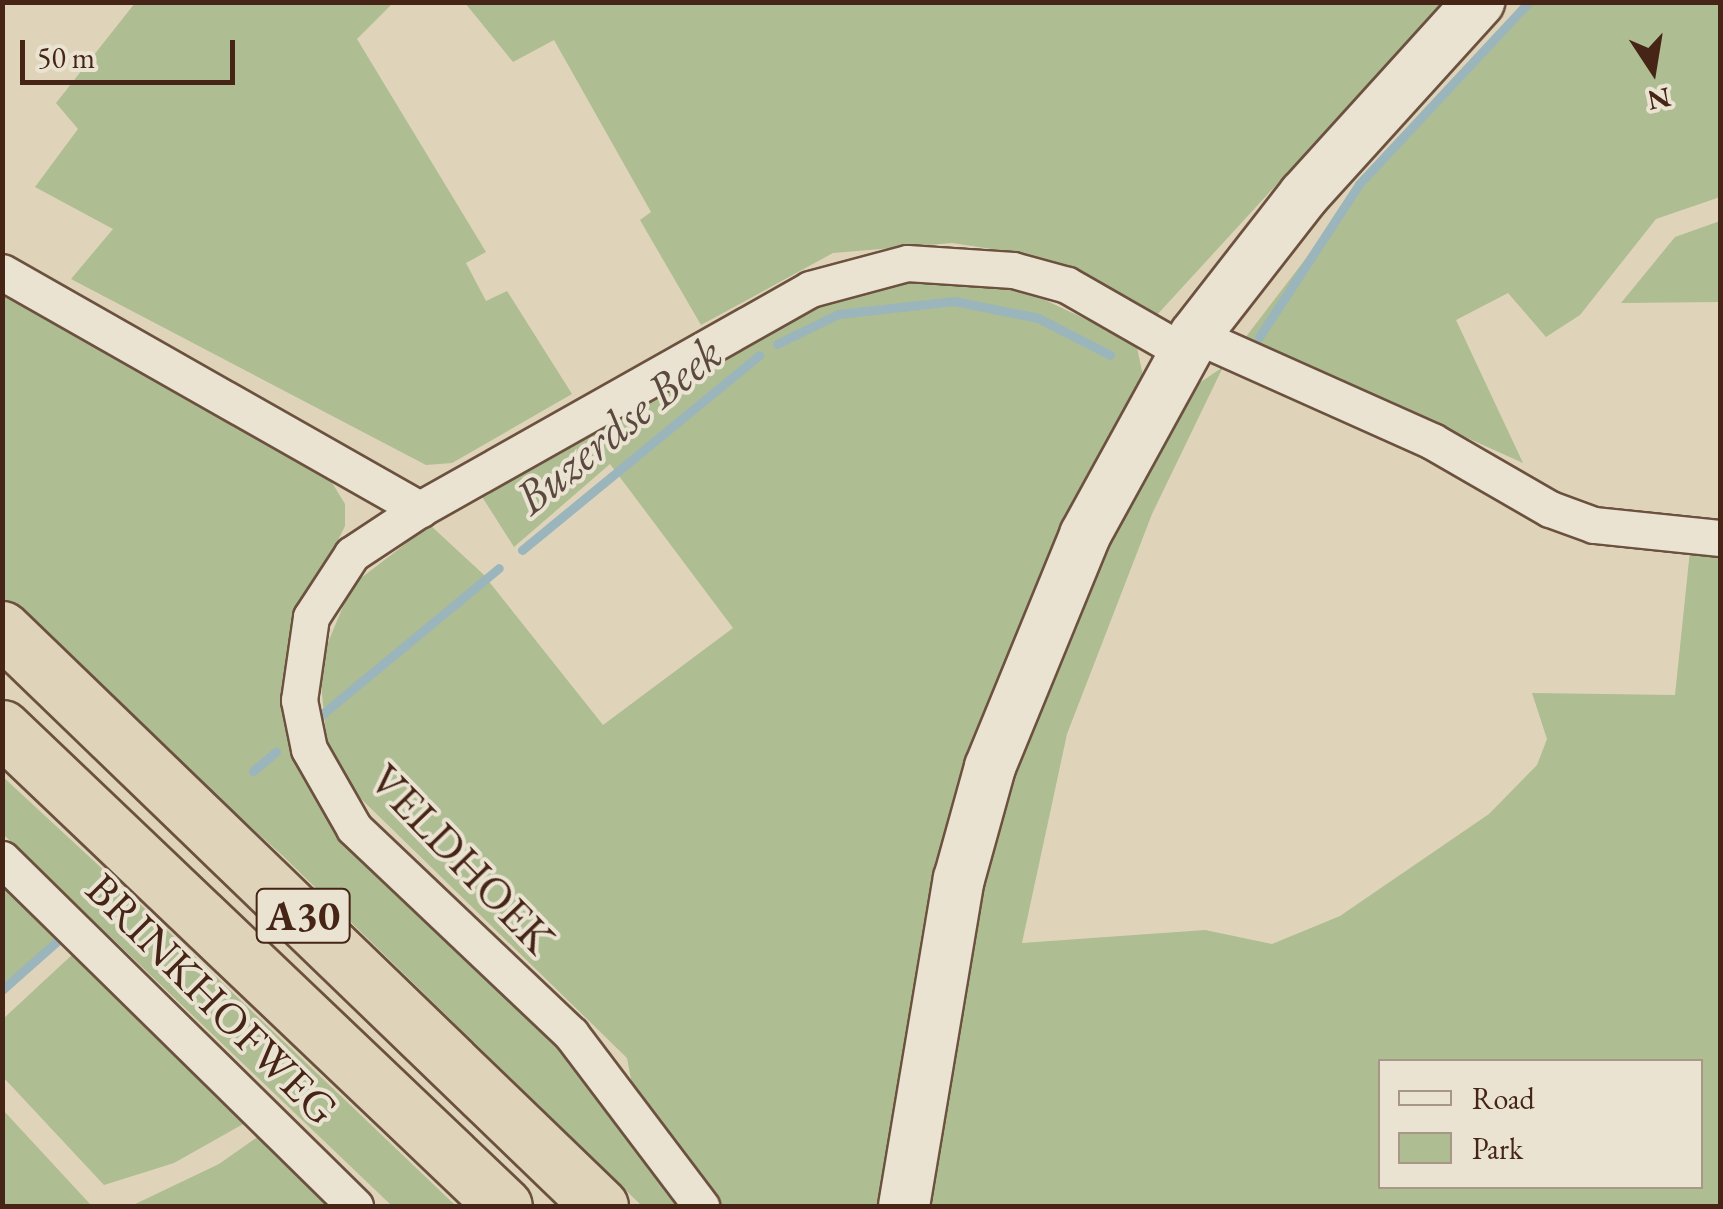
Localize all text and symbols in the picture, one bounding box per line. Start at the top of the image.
scale bar [25,20,240,82]
north arrow [1603,20,1703,120]
text: 50 m [37,38,95,77]
text: N [1644,79,1674,119]
water label: Buzerdse Beek [503,324,733,526]
street label: VELDHOEK [358,753,566,965]
street label: BRINKHOFWEG [75,862,349,1136]
road number: A30 [256,879,350,953]
legend [1378,1059,1703,1189]
text: Road [1472,1079,1535,1118]
text: Park [1472,1129,1523,1168]

